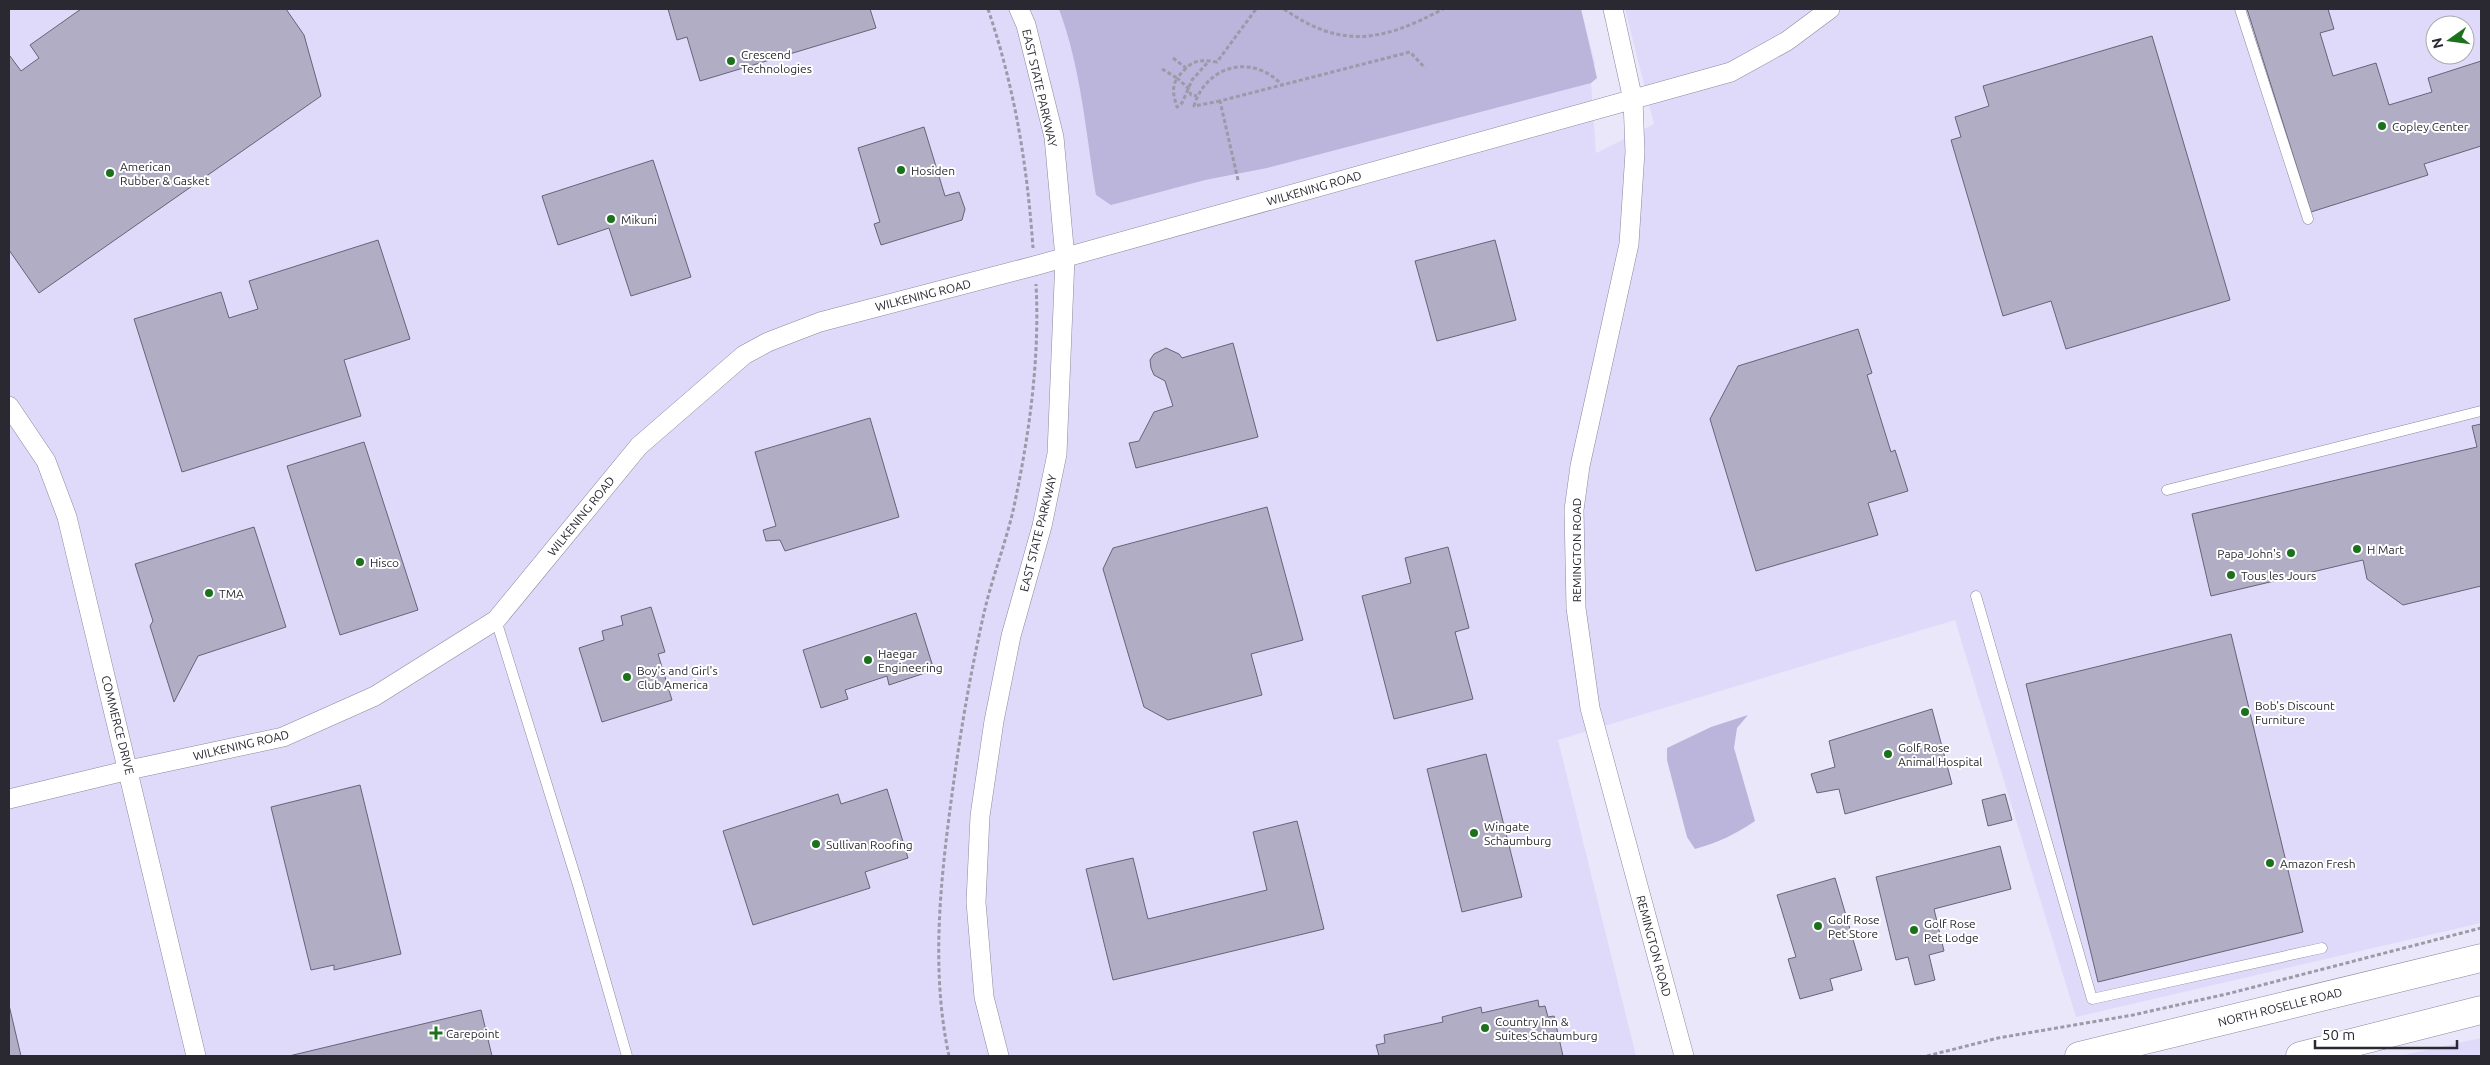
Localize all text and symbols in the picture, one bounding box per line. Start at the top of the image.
north arrow [2425,15,2475,65]
street label: EAST STATE PARKWAY [1020,28,1060,148]
text: N [2428,36,2446,50]
place label: Crescend Technologies [741,48,812,75]
marker: Crescend Technologies [725,55,737,67]
marker: Copley Center [2376,120,2388,132]
place label: Copley Center [2392,120,2469,133]
place label: American Rubber & Gasket [120,160,210,187]
marker: Hosiden [895,164,907,176]
place label: Hosiden [911,164,955,177]
marker: American Rubber & Gasket [104,167,116,179]
street label: WILKENING ROAD [1265,168,1363,208]
marker: Mikuni [605,213,617,225]
place label: Mikuni [621,213,657,226]
street label: WILKENING ROAD [874,277,972,313]
street label: EAST STATE PARKWAY [1017,473,1059,593]
street label: WILKENING ROAD [545,474,617,558]
street label: REMINGTON ROAD [1570,498,1583,602]
marker: H Mart [2351,543,2363,555]
place label: H Mart [2367,543,2404,556]
place label: Papa John's [2217,547,2281,560]
marker: Papa John's [2285,547,2297,559]
marker: Hisco [354,556,366,568]
place label: Hisco [370,556,399,569]
marker: Tous les Jours [2225,569,2237,581]
place label: Tous les Jours [2241,569,2316,582]
marker: TMA [203,587,215,599]
place label: TMA [219,587,244,600]
place label: Haegar Engineering [878,647,943,674]
marker: Haegar Engineering [862,654,874,666]
place label: Boy's and Girl's Club America [637,664,718,691]
marker: Boy's and Girl's Club America [621,671,633,683]
street label: COMMERCE DRIVE [99,674,137,776]
place label: Bob's Discount Furniture [2255,699,2335,726]
marker: Bob's Discount Furniture [2239,706,2251,718]
street label: WILKENING ROAD [192,728,290,762]
place label: Golf Rose Animal Hospital [1898,741,1983,768]
marker: Golf Rose Animal Hospital [1882,748,1894,760]
place label: Wingate Schaumburg [1484,820,1551,847]
marker: Wingate Schaumburg [1468,827,1480,839]
marker: Sullivan Roofing [810,838,822,850]
place label: Sullivan Roofing [826,838,913,851]
marker: Amazon Fresh [2264,857,2276,869]
place label: Amazon Fresh [2280,857,2356,870]
street label: REMINGTON ROAD [1634,894,1674,998]
place label: Golf Rose Pet Store [1828,913,1880,940]
place label: Golf Rose Pet Lodge [1924,917,1979,944]
marker: Golf Rose Pet Store [1812,920,1824,932]
marker: Golf Rose Pet Lodge [1908,924,1920,936]
street label: NORTH ROSELLE ROAD [2217,985,2343,1029]
place label: Country Inn & Suites Schaumburg [1495,1015,1598,1042]
scale bar [2315,1018,2458,1050]
marker: Country Inn & Suites Schaumburg [1479,1022,1491,1034]
text: 50 m [2322,1026,2355,1043]
marker: Carepoint [430,1027,442,1039]
place label: Carepoint [446,1027,500,1040]

